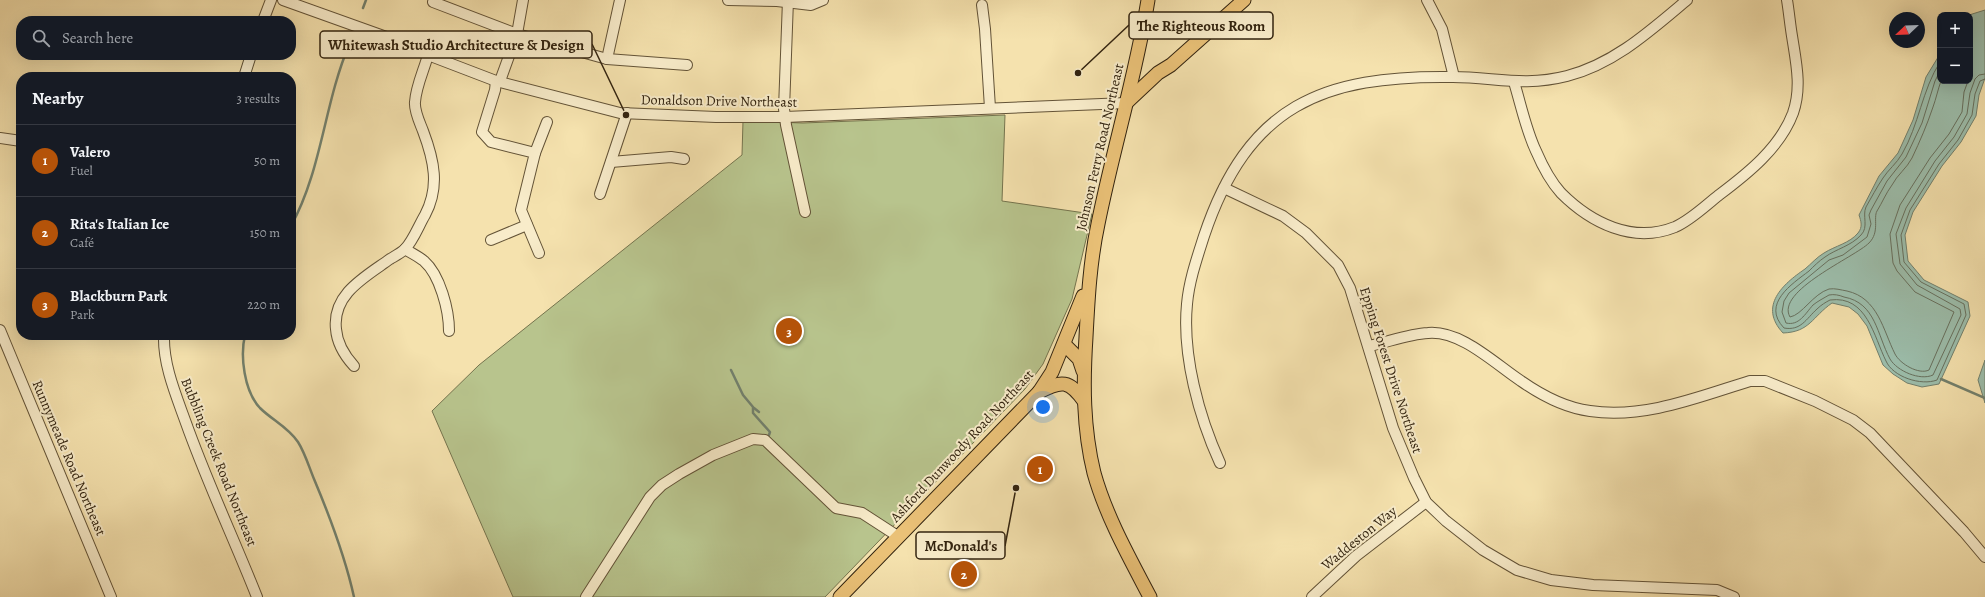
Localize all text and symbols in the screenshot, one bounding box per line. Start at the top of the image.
callout: The Righteous Room [1129,12,1273,39]
north arrow [1889,12,1925,48]
map controls [1937,12,1973,84]
button: + [1937,12,1973,48]
search box [16,16,296,60]
text: The Righteous Room [1137,16,1266,36]
icon: search [30,27,52,49]
text: Search here [62,28,133,48]
callout: Whitewash Studio Architecture & Design [320,31,592,58]
text: Whitewash Studio Architecture & Design [327,35,585,55]
button: − [1937,48,1973,84]
street label: Johnson Ferry Road Northeast [1071,61,1129,233]
text: Nearby [32,87,83,110]
text: 3 results [236,90,280,107]
street label: Donaldson Drive Northeast [641,90,798,112]
text: Valero [70,142,110,162]
text: 1 [43,152,47,169]
text: 50 m [254,152,280,169]
text: Fuel [70,162,93,179]
text: Rita's Italian Ice [70,214,169,234]
text: 2 [42,224,48,241]
text: 150 m [250,224,280,241]
text: Café [70,234,94,251]
street label: Epping Forest Drive Northeast [1355,284,1427,456]
text: Blackburn Park [70,286,167,306]
text: 3 [42,296,48,313]
text: 220 m [247,296,280,313]
text: Park [70,306,94,323]
pin: 3 [776,316,802,346]
street label: Ashford Dunwoody Road Northeast [885,365,1038,527]
street label: Bubbling Creek Road Northeast [176,375,262,549]
street label: Runnymeade Road Northeast [28,377,111,539]
your location [1033,397,1053,417]
pin: 1 [1027,454,1053,484]
street label: Waddeston Way [1317,501,1401,575]
callout: McDonald's [916,532,1005,559]
text: McDonald's [925,536,997,556]
pin: 2 [951,559,977,589]

